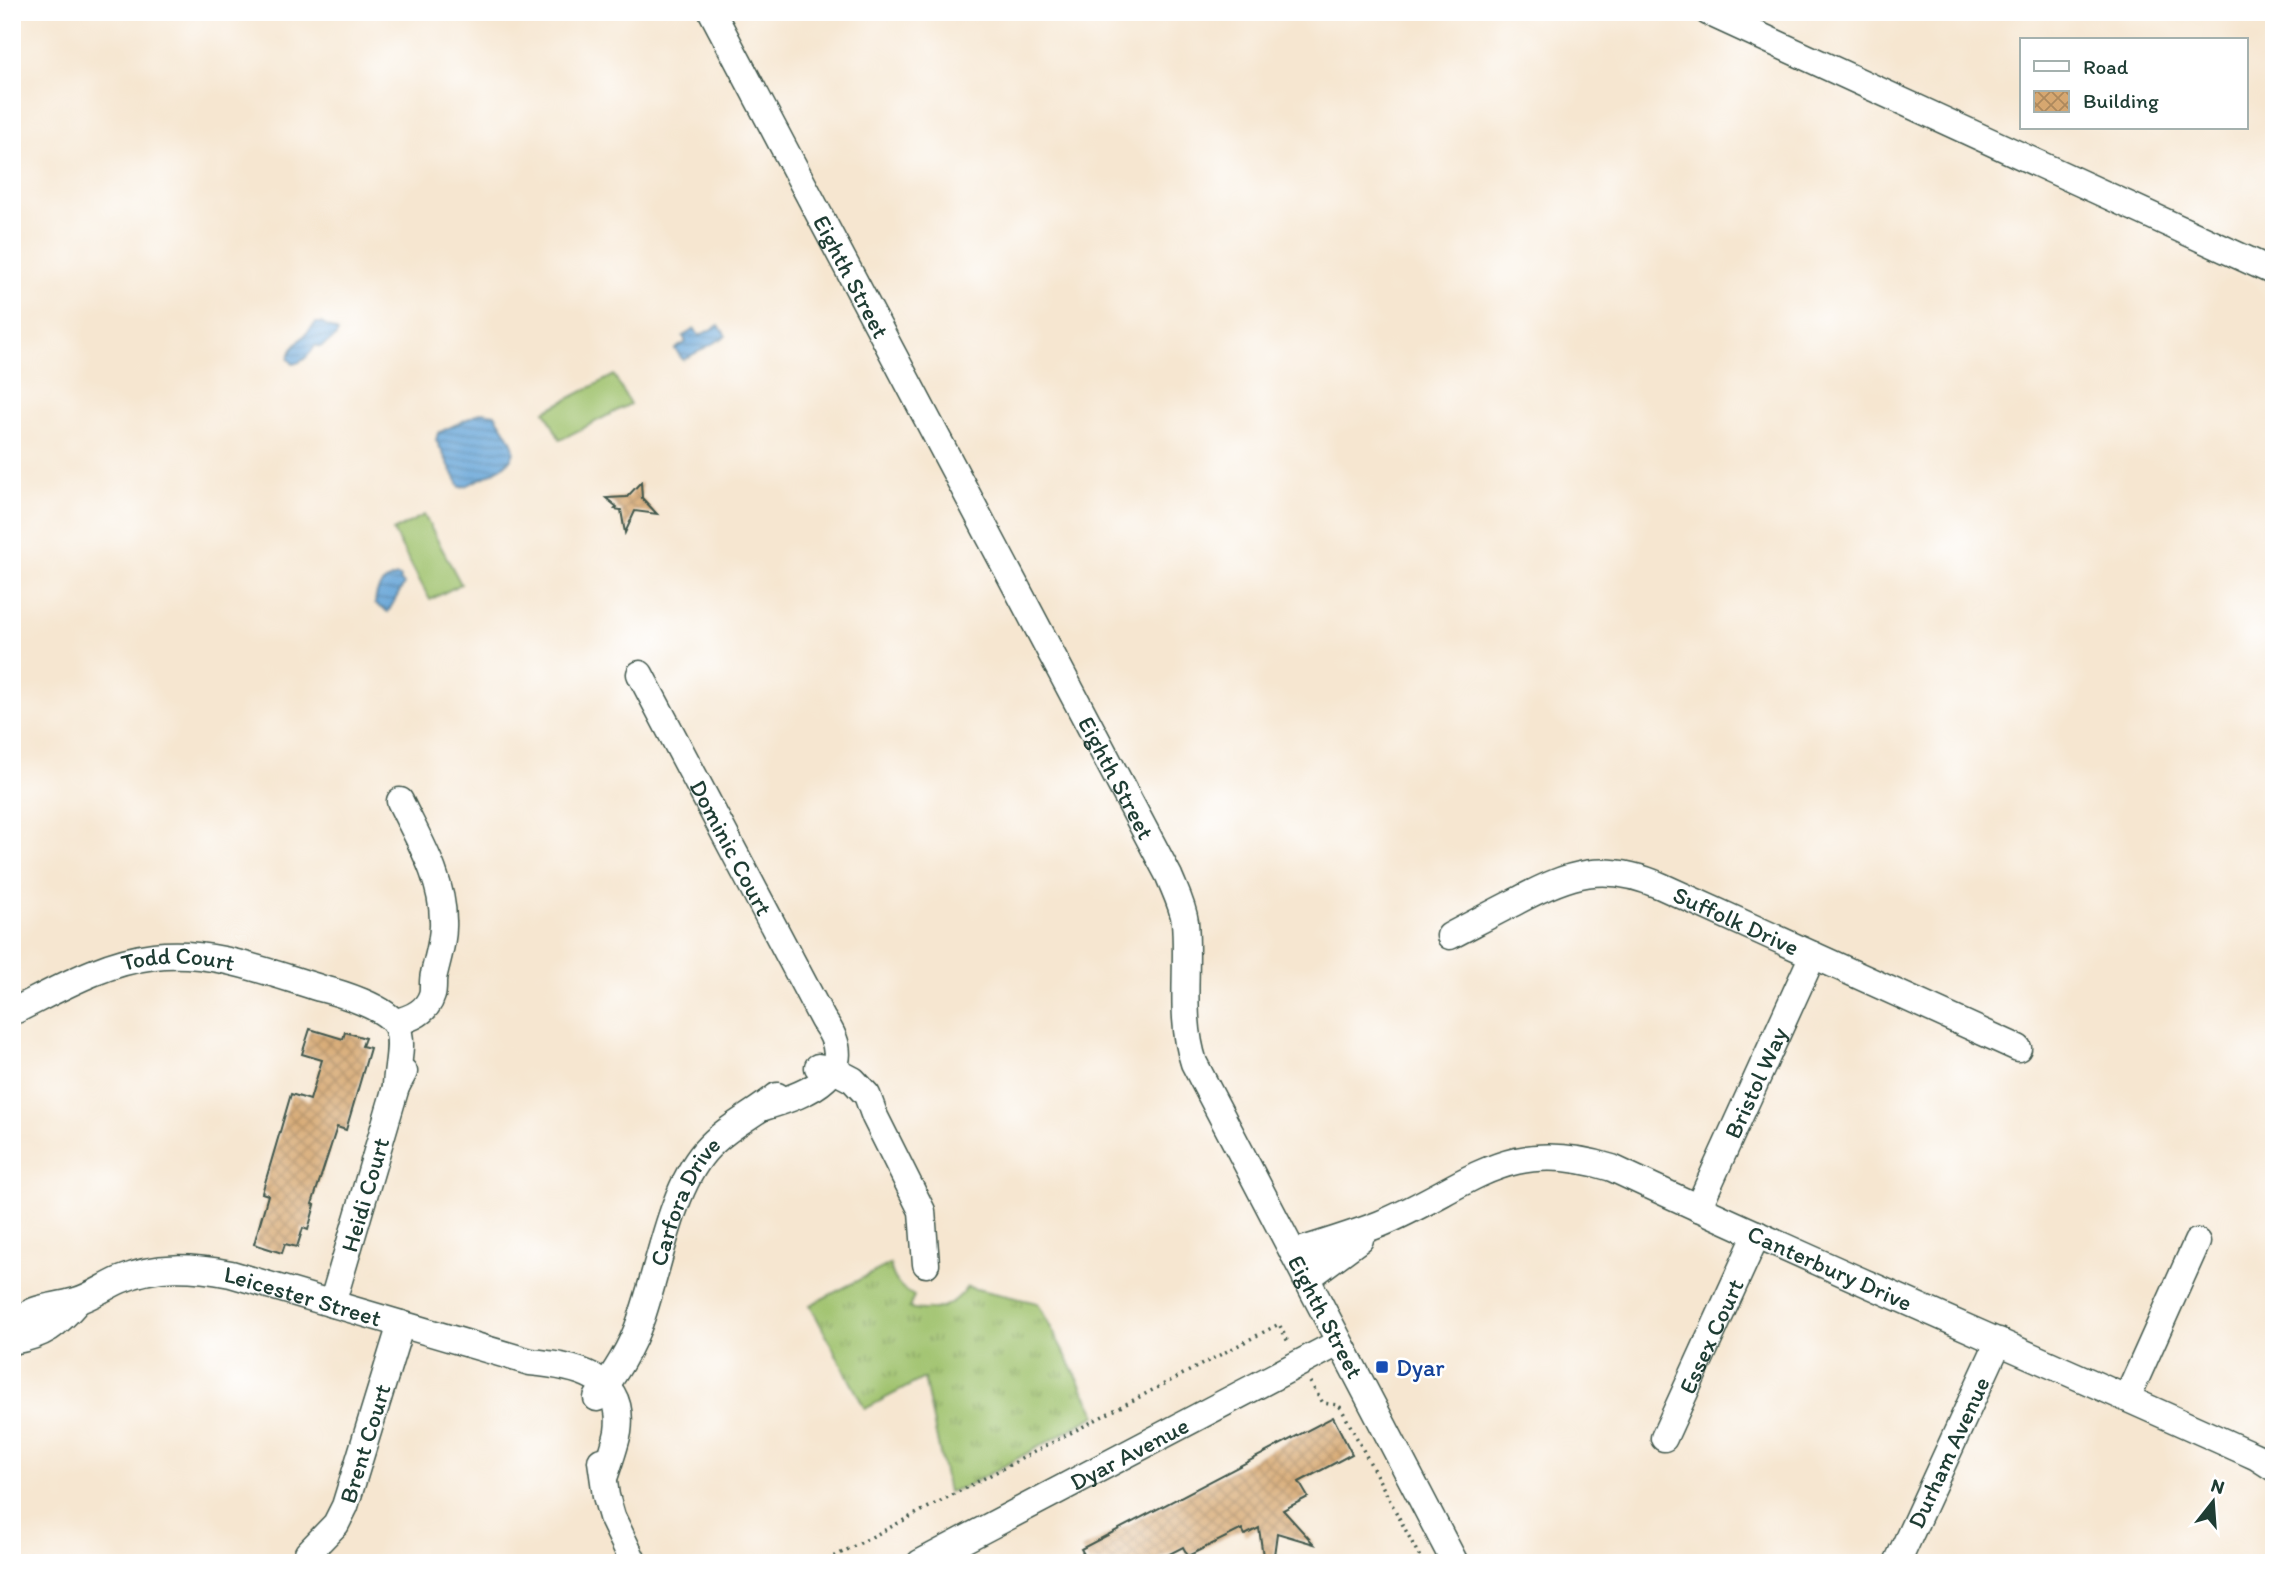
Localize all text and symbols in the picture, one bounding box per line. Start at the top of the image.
legend [2020,38,2248,130]
text: Road [2083,54,2129,79]
text: Building [2083,88,2159,113]
street label: Eighth Street [807,210,896,343]
street label: Eighth Street [1072,711,1161,844]
street label: Dominic Court [684,774,779,920]
street label: Suffolk Drive [1669,879,1804,961]
street label: Todd Court [118,940,238,977]
street label: Bristol Way [1717,1022,1793,1143]
street label: Carfora Drive [643,1130,726,1269]
street label: Heidi Court [334,1134,395,1255]
street label: Canterbury Drive [1743,1218,1917,1317]
street label: Eighth Street [1282,1250,1370,1383]
street label: Leicester Street [222,1259,385,1332]
street label: Essex Court [1672,1274,1749,1398]
place label: Dyar [1396,1353,1444,1382]
marker: Dyar [1374,1359,1390,1375]
street label: Durham Avenue [1901,1372,1995,1533]
street label: Brent Court [332,1380,396,1506]
street label: Dyar Avenue [1064,1410,1193,1496]
north arrow [2178,1466,2248,1536]
text: N [2208,1473,2227,1499]

